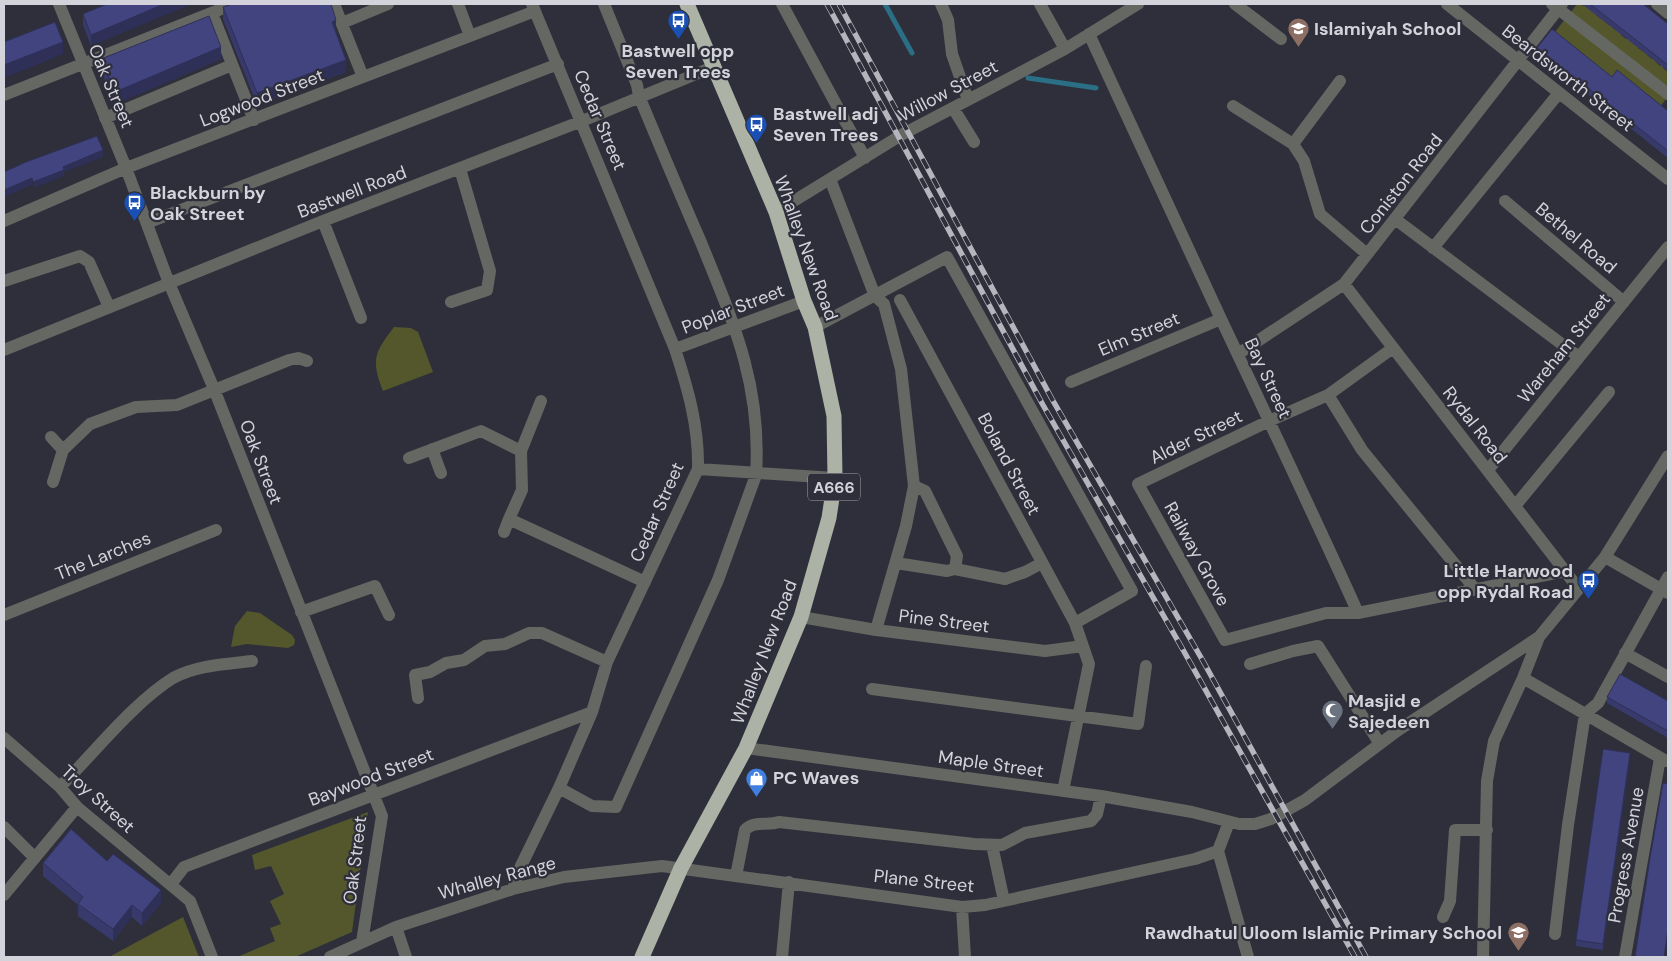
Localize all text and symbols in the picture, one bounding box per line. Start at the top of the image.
bus stop icon: Bastwell opp Seven Trees [666,9,690,40]
school or university icon: Islamiyah School [1286,17,1310,48]
place label: Islamiyah School [1314,17,1461,41]
street label: Beardsworth Street [1497,19,1639,137]
place label: Bastwell opp Seven Trees [622,39,734,84]
street label: Oak Street [83,41,139,131]
street label: Willow Street [894,55,1002,127]
street label: Logwood Street [196,63,328,133]
street label: Cedar Street [568,66,632,174]
place label: Bastwell adj Seven Trees [773,102,879,147]
bus stop icon: Bastwell adj Seven Trees [745,112,769,143]
street label: Coniston Road [1354,129,1448,239]
street label: Bastwell Road [294,160,410,224]
street label: Whalley New Road [769,172,843,324]
place label: Blackburn by Oak Street [150,181,266,226]
bus stop icon: Blackburn by Oak Street [122,191,146,222]
street label: Bethel Road [1530,197,1622,279]
street label: Poplar Street [678,278,788,340]
street label: Wareham Street [1512,288,1616,408]
street label: Elm Street [1095,306,1183,362]
street label: Bay Street [1239,334,1297,422]
street label: Rydal Road [1437,382,1513,468]
street label: Alder Street [1146,404,1246,470]
street label: Boland Street [972,409,1046,519]
street label: Oak Street [234,416,288,508]
street label: Cedar Street [624,458,690,566]
road number: A666 [808,474,860,501]
street label: Railway Grove [1158,498,1236,610]
street label: The Larches [52,526,154,586]
place label: Little Harwood opp Rydal Road [1437,559,1573,604]
bus stop icon: Little Harwood opp Rydal Road [1577,569,1601,600]
street label: Whalley New Road [725,576,803,728]
street label: Pine Street [897,604,991,638]
place label: Masjid e Sajedeen [1348,689,1430,734]
mosque icon: Masjid e Sajedeen [1320,699,1344,730]
street label: Baywood Street [305,742,437,812]
street label: Maple Street [937,745,1045,783]
street label: Troy Street [56,760,140,838]
shop icon: PC Waves [745,766,769,797]
place label: PC Waves [773,766,859,790]
street label: Progress Avenue [1602,785,1650,925]
street label: Oak Street [338,815,372,905]
street label: Whalley Range [436,851,558,905]
street label: Plane Street [873,864,975,898]
place label: Rawdhatul Uloom Islamic Primary School [1145,921,1502,945]
school or university icon: Rawdhatul Uloom Islamic Primary School [1506,921,1530,952]

